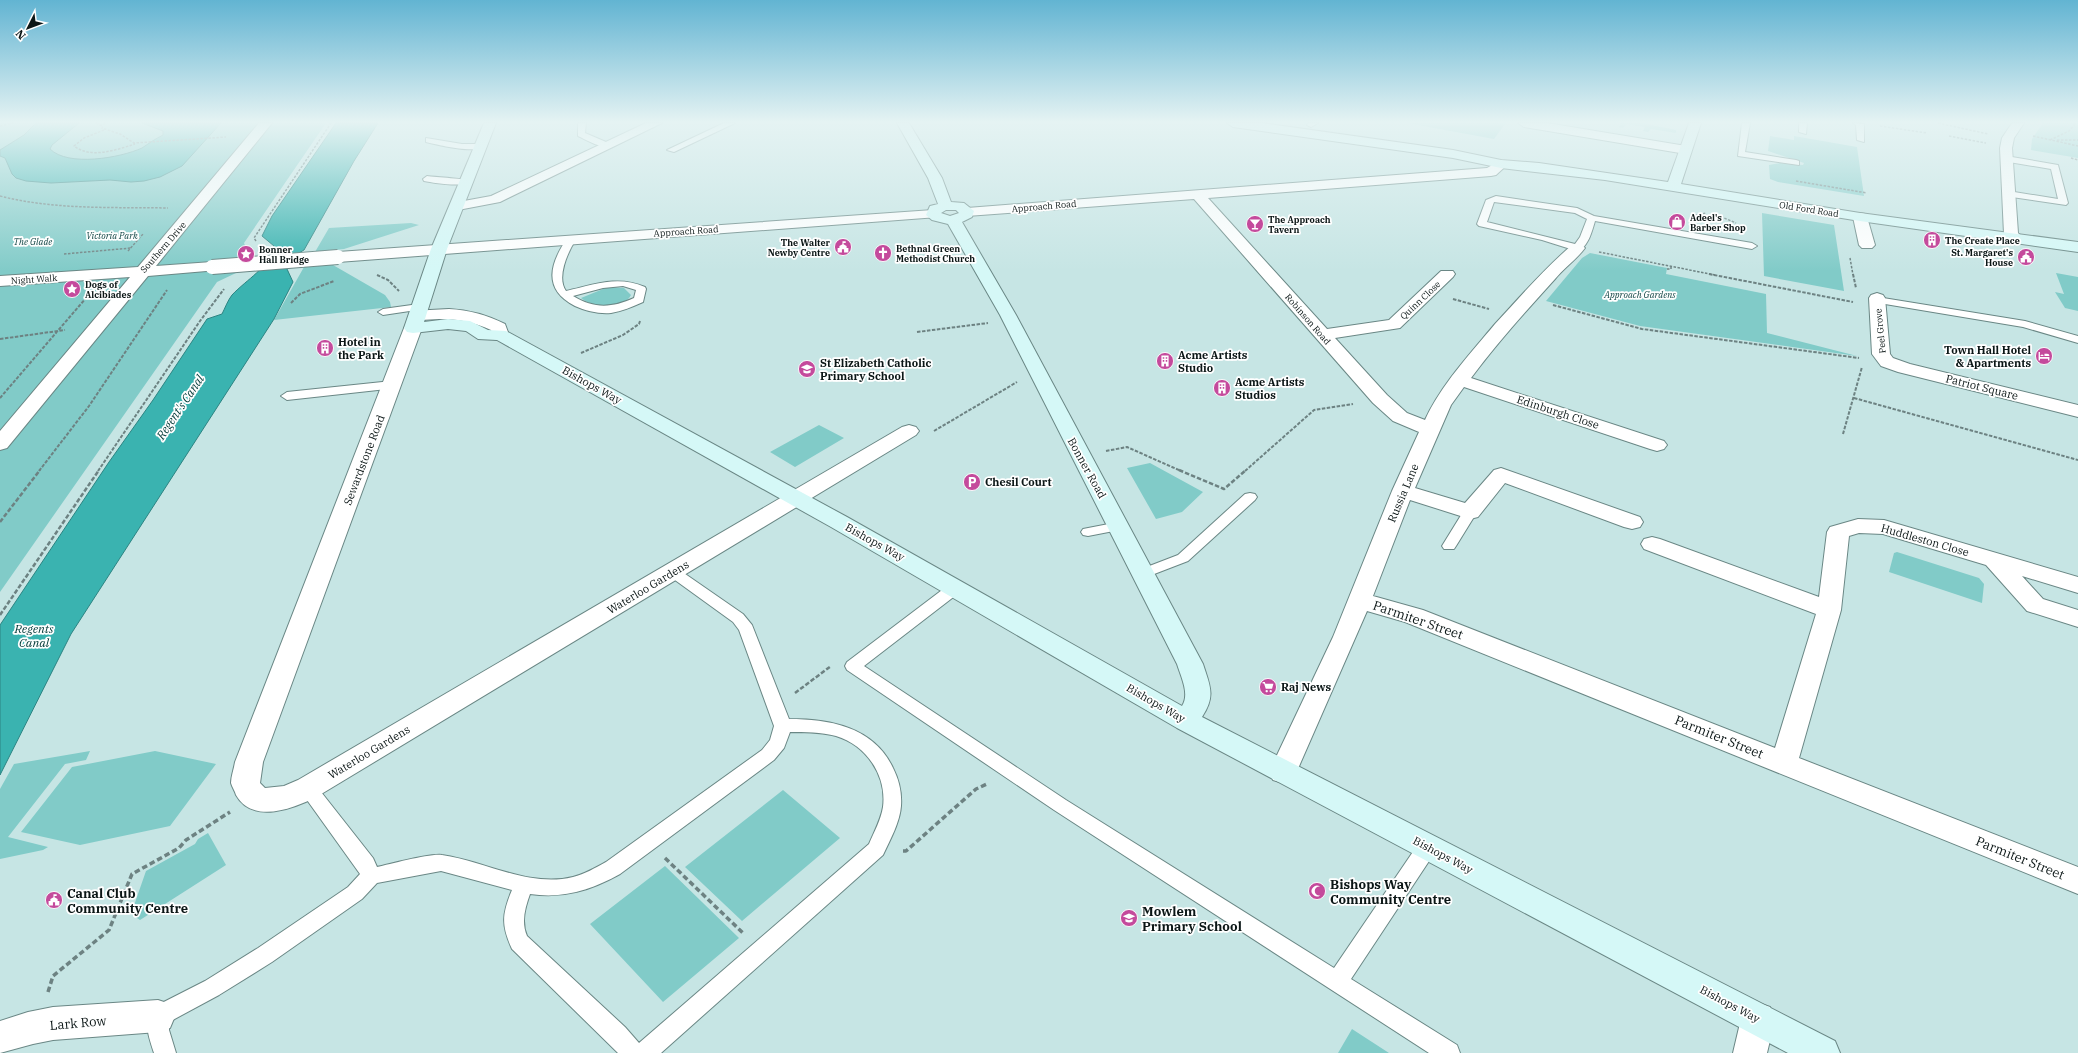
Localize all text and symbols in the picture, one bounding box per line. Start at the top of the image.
north arrow [8,8,48,48]
text: N [12,27,29,43]
street label: Approach Road [1011,198,1077,214]
street label: Old Ford Road [1778,199,1840,219]
shop icon: Adeel's Barber Shop [1667,212,1687,232]
place label: Adeel's Barber Shop [1690,212,1746,233]
bar icon: The Approach Tavern [1245,214,1265,234]
place label: The Approach Tavern [1268,214,1331,235]
street label: Southern Drive [138,219,188,275]
street label: Approach Road [653,223,719,239]
park label: Victoria Park [86,230,138,241]
building icon: The Create Place [1922,230,1942,250]
place label: The Create Place [1945,235,2020,246]
park label: The Glade [14,236,52,247]
place label: The Walter Newby Centre [768,237,831,258]
public building icon: The Walter Newby Centre [833,237,853,257]
church icon: Bethnal Green Methodist Church [873,243,893,263]
place label: Bethnal Green Methodist Church [896,243,975,264]
place icon: Bonner Hall Bridge [236,244,256,264]
place label: Bonner Hall Bridge [259,244,309,265]
place label: St. Margaret's House [1951,247,2013,268]
public building icon: St. Margaret's House [2016,247,2036,267]
street label: Night Walk [10,272,58,286]
street label: Quinn Close [1397,278,1443,322]
place icon: Dogs of Alcibiades [62,279,82,299]
place label: Dogs of Alcibiades [85,279,132,300]
park label: Approach Gardens [1603,289,1676,300]
street label: Robinson Road [1283,291,1333,347]
street label: Peel Grove [1872,308,1888,354]
place label: Hotel in the Park [338,335,384,362]
building icon: Hotel in the Park [315,338,335,358]
place label: Town Hall Hotel & Apartments [1944,343,2031,370]
hotel icon: Town Hall Hotel & Apartments [2034,346,2054,366]
place label: Acme Artists Studio [1178,348,1248,375]
building icon: Acme Artists Studio [1155,351,1175,371]
place label: St Elizabeth Catholic Primary School [820,356,931,383]
school or university icon: St Elizabeth Catholic Primary School [797,359,817,379]
street label: Bishops Way [560,363,624,407]
water label: Regent's Canal [152,371,207,443]
street label: Patriot Square [1944,371,2020,403]
place label: Acme Artists Studios [1235,375,1305,402]
building icon: Acme Artists Studios [1212,378,1232,398]
street label: Edinburgh Close [1515,392,1601,432]
street label: Sewardstone Road [340,413,388,507]
street label: Bonner Road [1065,435,1110,501]
street label: Russia Lane [1384,461,1422,524]
parking icon: Chesil Court [962,472,982,492]
place label: Chesil Court [985,475,1052,489]
street label: Bishops Way [843,520,907,564]
street label: Huddleston Close [1879,521,1971,559]
street label: Waterloo Gardens [605,557,691,617]
street label: Parmiter Street [1371,597,1466,643]
water label: Regents Canal [14,621,54,650]
supermarket icon: Raj News [1258,677,1278,697]
place label: Raj News [1281,680,1332,694]
street label: Bishops Way [1124,681,1188,726]
street label: Parmiter Street [1672,711,1766,763]
street label: Waterloo Gardens [326,722,412,782]
street label: Parmiter Street [1973,832,2067,884]
street label: Bishops Way [1411,833,1475,877]
place label: Bishops Way Community Centre [1330,876,1451,908]
mosque icon: Bishops Way Community Centre [1307,881,1327,901]
place label: Canal Club Community Centre [67,885,188,917]
public building icon: Canal Club Community Centre [44,890,64,910]
place label: Mowlem Primary School [1142,903,1242,935]
school or university icon: Mowlem Primary School [1119,908,1139,928]
street label: Bishops Way [1698,982,1762,1026]
street label: Lark Row [49,1012,107,1034]

